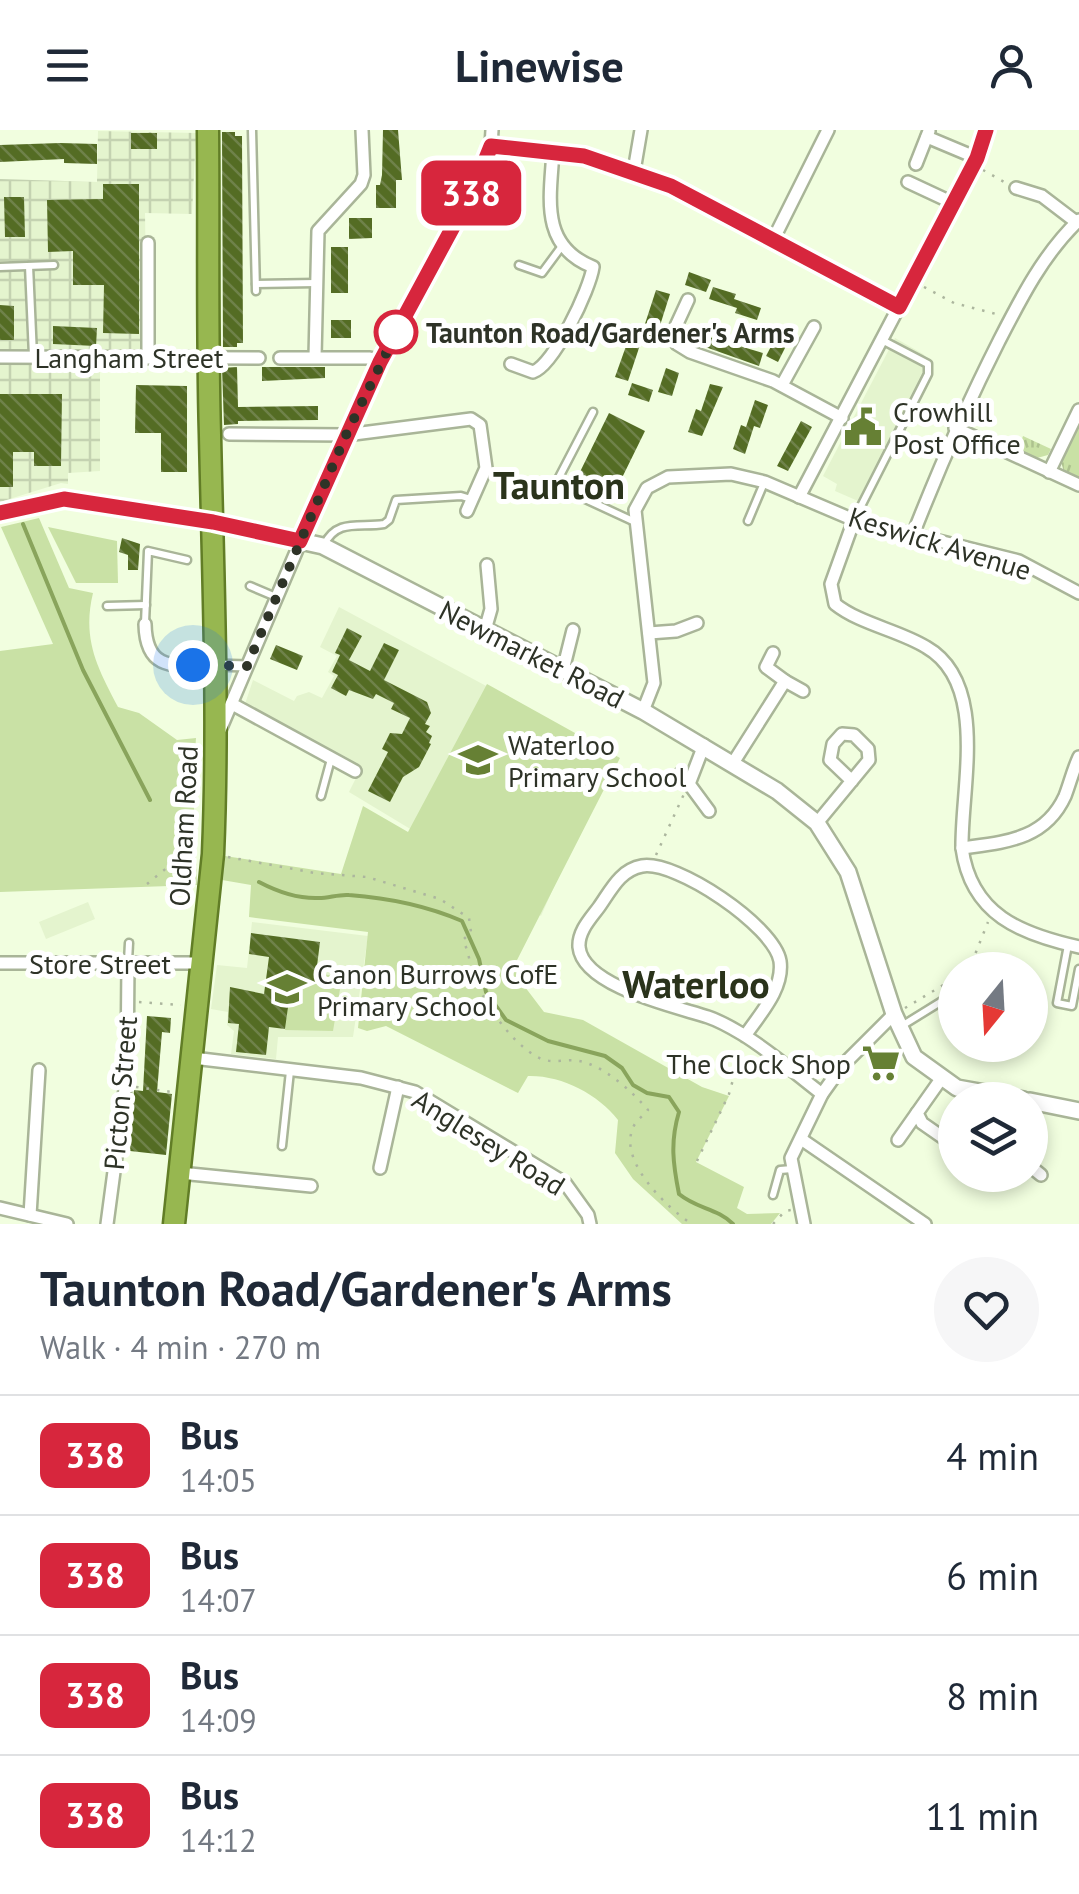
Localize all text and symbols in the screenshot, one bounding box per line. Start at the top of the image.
text: Linewise [455,36,624,94]
icon: menu [40,38,95,93]
icon: person [984,38,1039,93]
line badge: 338 [414,160,528,226]
text: 338 [441,170,501,216]
marker: Taunton Road/Gardener's Arms [375,311,417,353]
place label: Taunton Road/Gardener's Arms [426,314,795,351]
street label: Langham Street [34,339,224,376]
place label: Crowhill Post Office [893,393,1021,462]
public building icon: Crowhill Post Office [842,406,884,448]
district label: Taunton [493,460,625,509]
street label: Keswick Avenue [844,498,1036,588]
street label: Newmarket Road [433,591,631,717]
your location [168,640,218,690]
place label: Waterloo Primary School [508,726,686,795]
school or university icon: Waterloo Primary School [457,739,499,781]
street label: Oldham Road [160,745,206,907]
street label: Store Street [29,945,171,982]
north arrow [938,952,1048,1062]
map controls [938,952,1048,1192]
place label: Canon Burrows CofE Primary School [317,955,558,1024]
district label: Waterloo [622,959,770,1008]
school or university icon: Canon Burrows CofE Primary School [266,968,308,1010]
street label: Picton Street [95,1014,145,1171]
supermarket icon: The Clock Shop [860,1042,902,1084]
place label: The Clock Shop [666,1045,851,1082]
street label: Anglesey Road [406,1080,572,1204]
button: layers [938,1082,1048,1192]
text: Taunton Road/Gardener's Arms [40,1257,672,1319]
button: heart [934,1257,1039,1362]
text: Walk · 4 min · 270 m [40,1326,321,1368]
text: Bus [180,1410,239,1459]
text: 4 min [946,1431,1039,1480]
text: 338 [65,1432,125,1478]
text: 14:05 [180,1459,257,1501]
text: Bus [180,1530,239,1579]
text: 6 min [946,1551,1039,1600]
text: 338 [65,1552,125,1598]
text: 14:07 [180,1579,257,1621]
text: Bus [180,1650,239,1699]
text: 8 min [946,1671,1039,1720]
text: 338 [65,1672,125,1718]
text: 14:09 [180,1699,257,1741]
text: Bus [180,1770,239,1819]
text: 11 min [926,1791,1039,1840]
text: 338 [65,1792,125,1838]
text: 14:12 [180,1819,257,1861]

